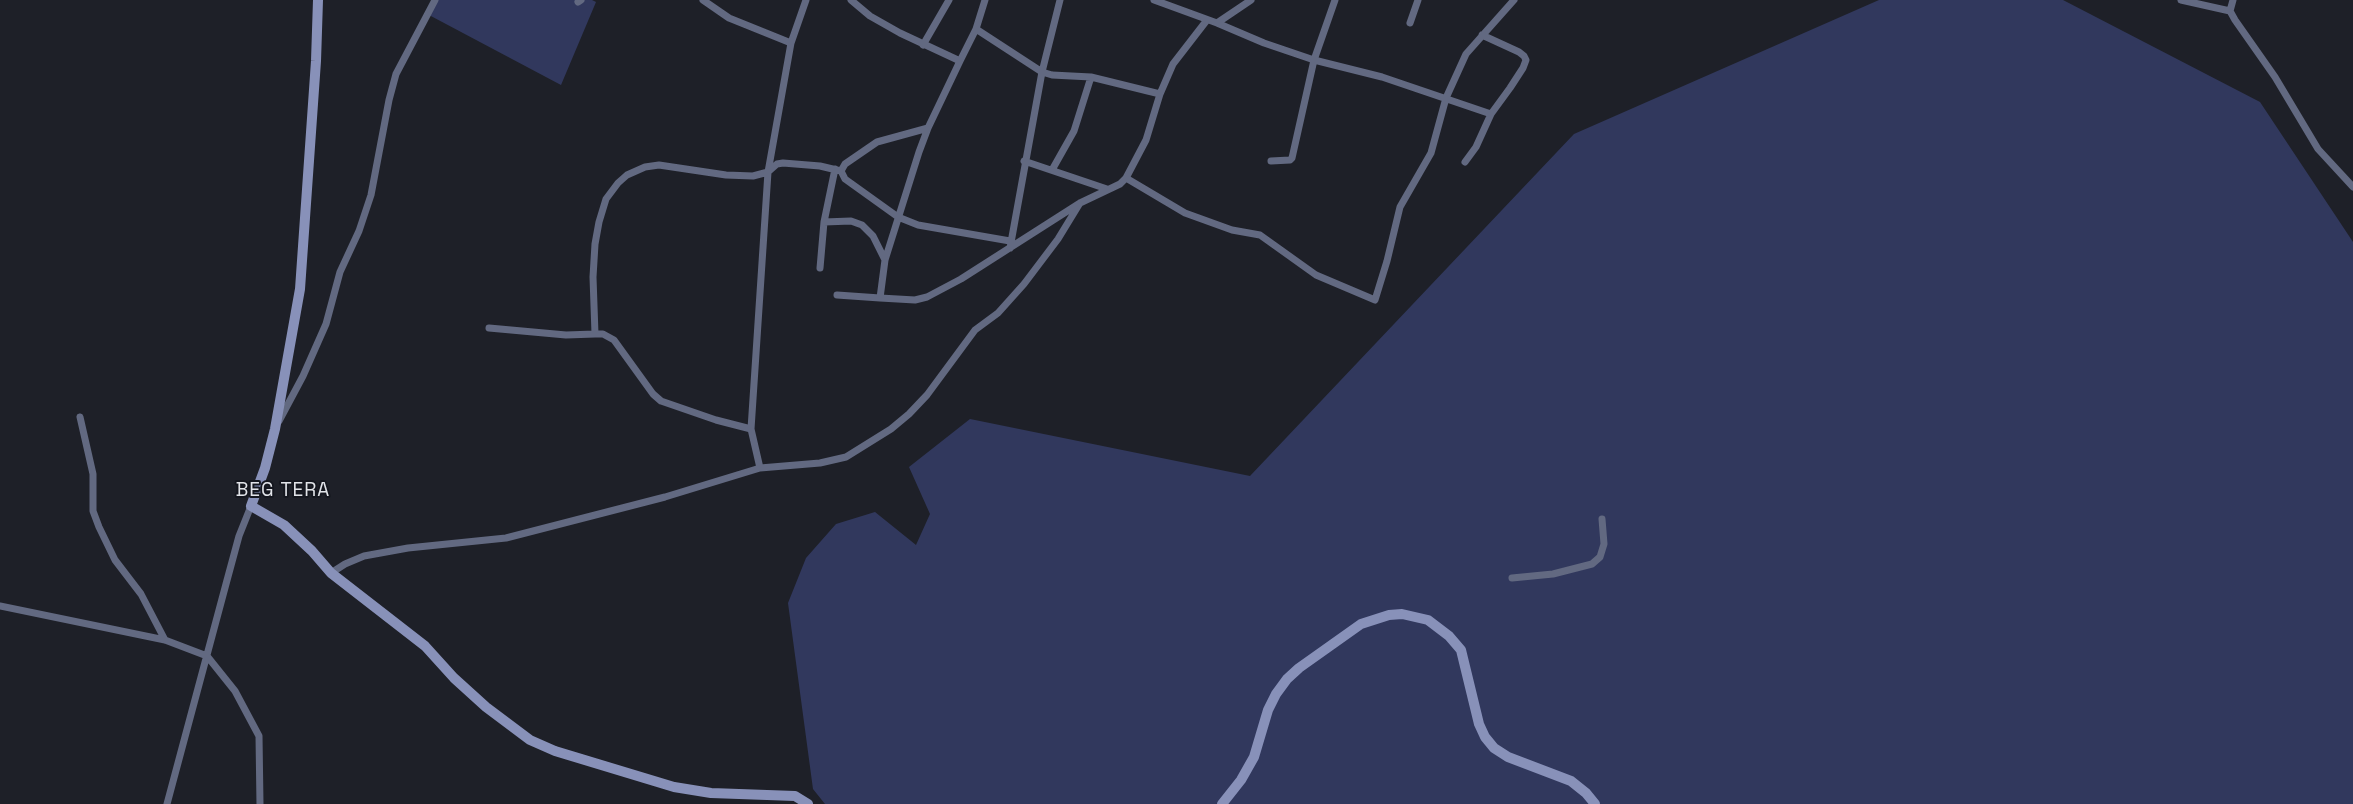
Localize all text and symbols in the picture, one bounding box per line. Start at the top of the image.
district label: BEG TERA [235,480,331,502]

